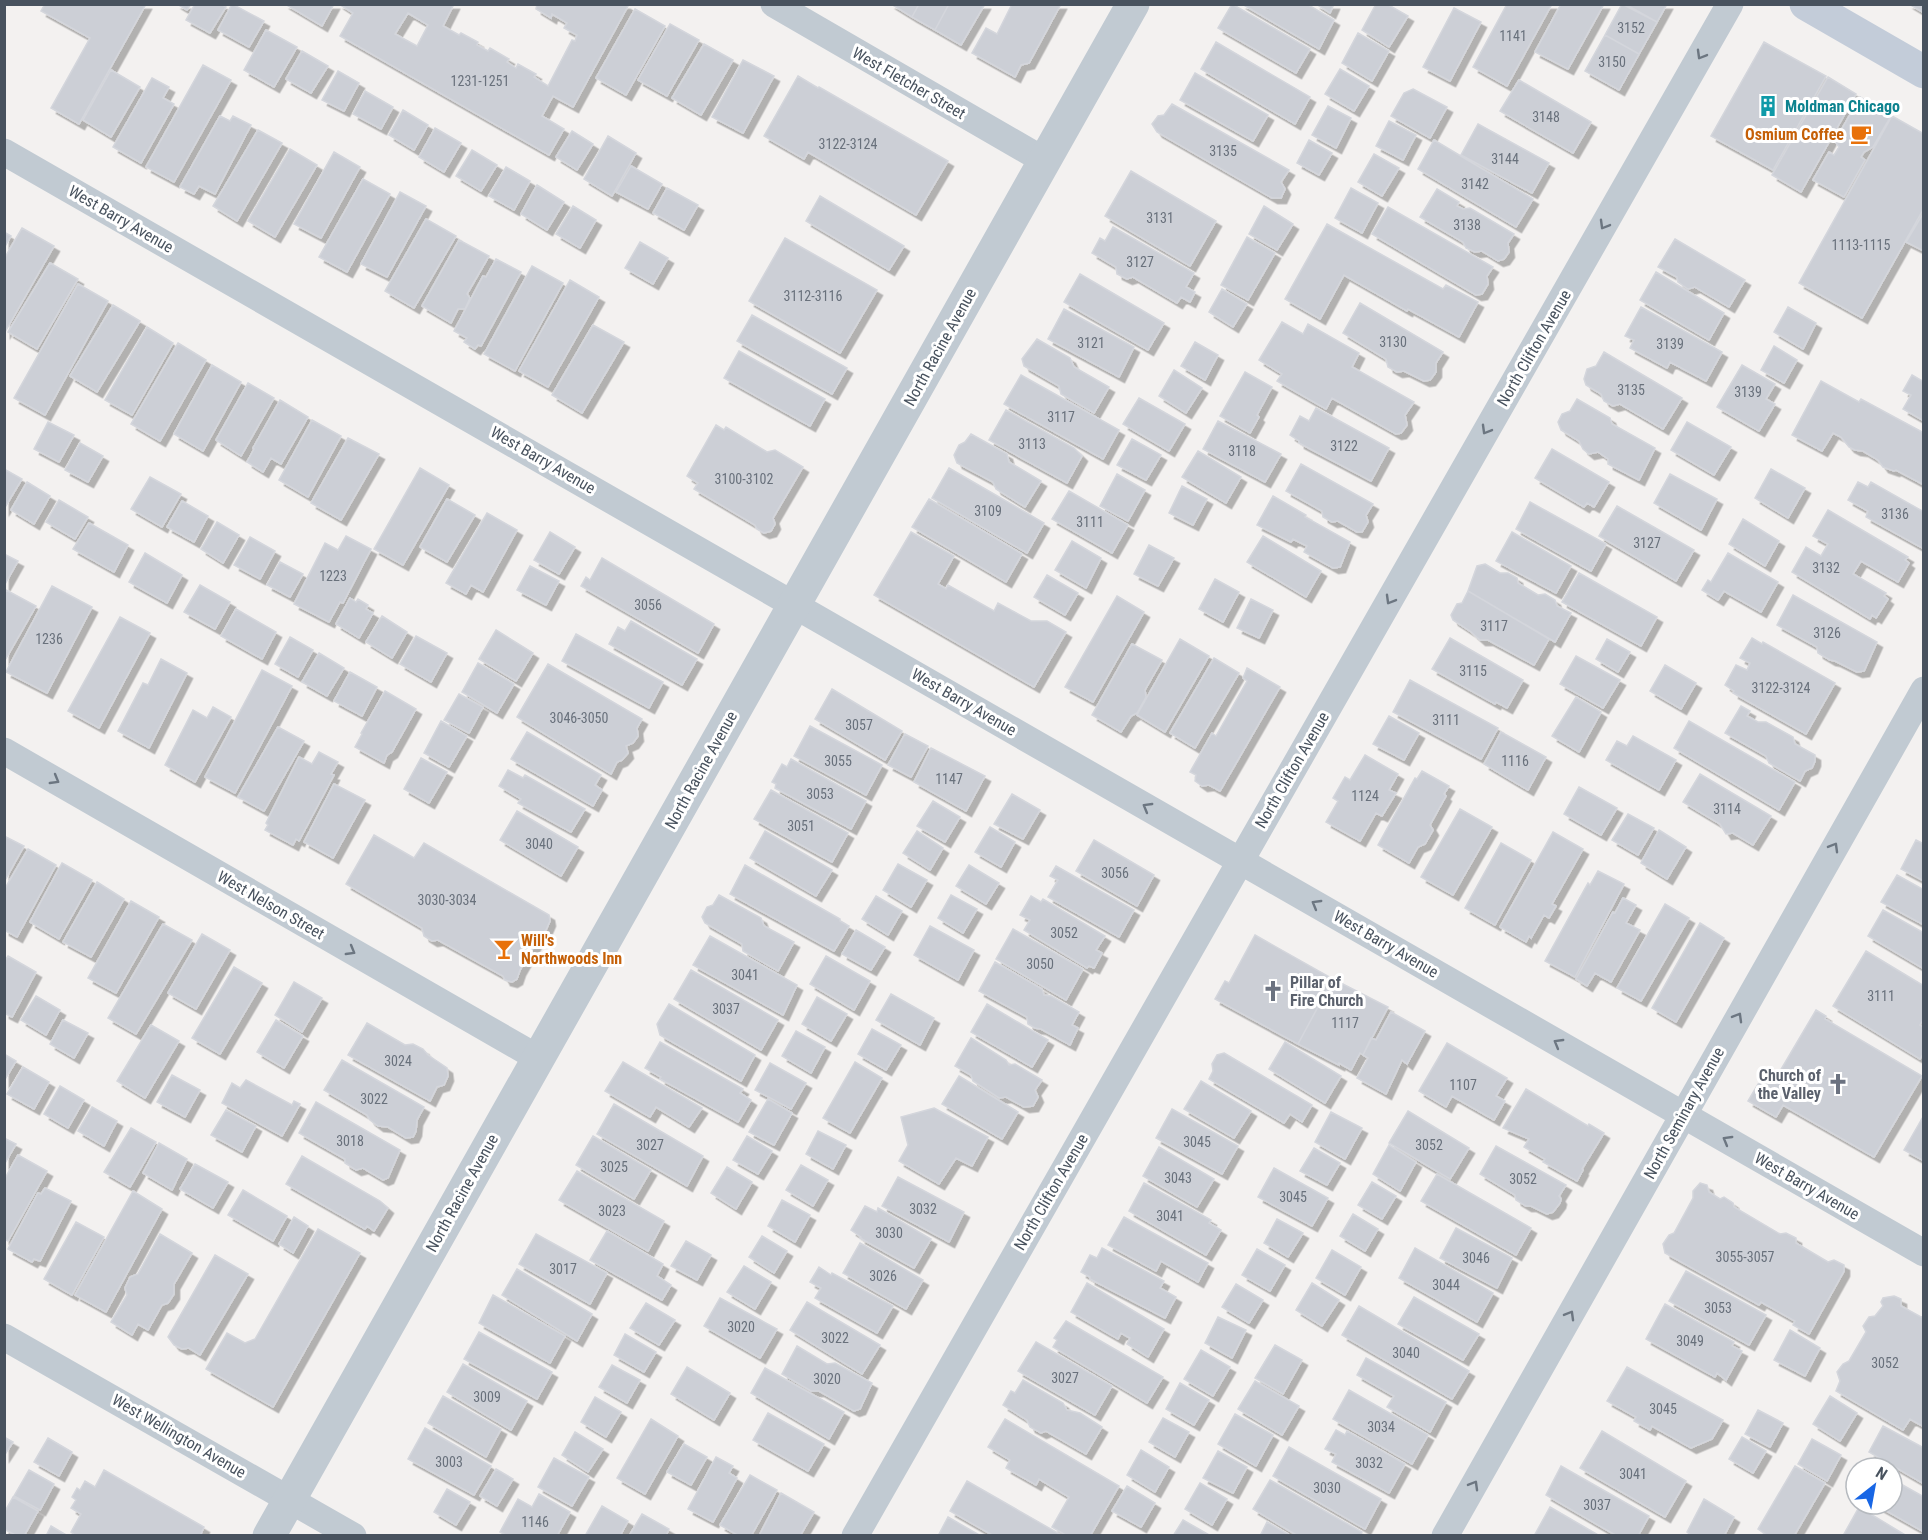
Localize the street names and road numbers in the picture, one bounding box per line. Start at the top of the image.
street label: West Fletcher Street [849,43,969,123]
street label: West Barry Avenue [65,181,177,257]
street label: North Racine Avenue [900,285,980,409]
street label: North Clifton Avenue [1493,287,1575,409]
street label: West Barry Avenue [487,422,599,498]
street label: West Barry Avenue [908,664,1020,740]
street label: North Racine Avenue [661,708,741,832]
street label: North Clifton Avenue [1251,709,1333,831]
street label: West Nelson Street [214,867,328,943]
street label: West Barry Avenue [1330,906,1442,982]
street label: North Seminary Avenue [1640,1044,1728,1182]
street label: North Racine Avenue [422,1131,502,1255]
street label: North Clifton Avenue [1010,1131,1092,1253]
street label: West Barry Avenue [1751,1148,1863,1224]
street label: West Wellington Avenue [109,1390,249,1482]

